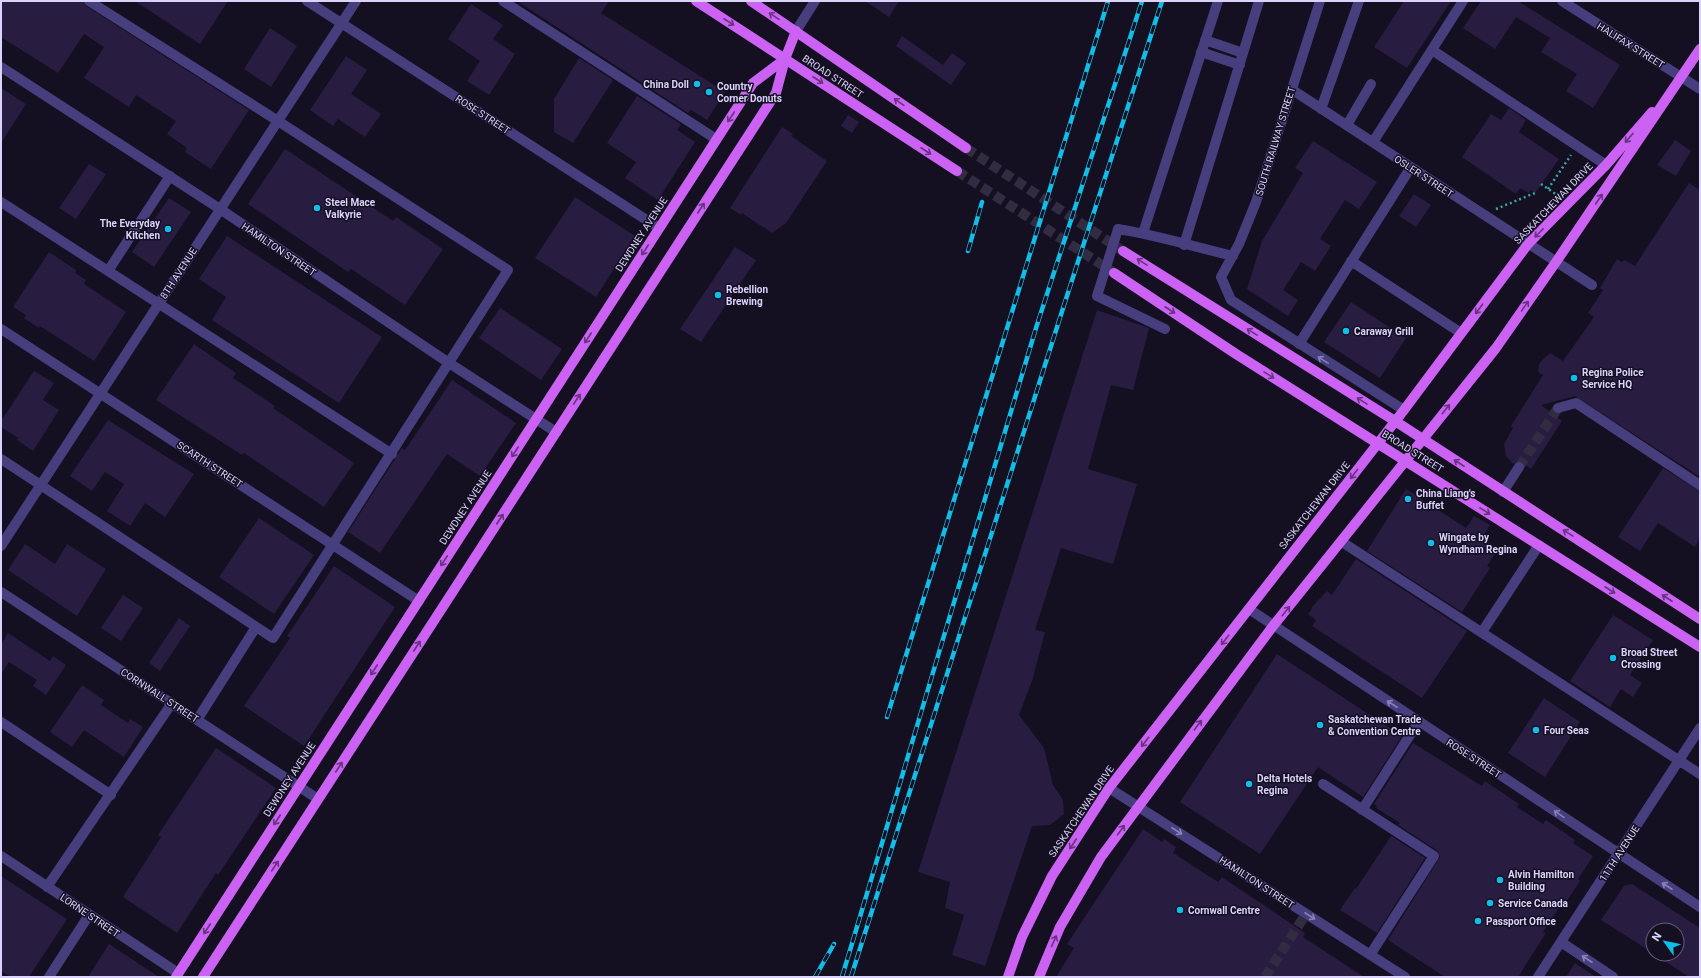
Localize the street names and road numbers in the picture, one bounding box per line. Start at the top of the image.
street label: HALIFAX STREET [1595,20,1666,71]
street label: BROAD STREET [800,53,865,100]
street label: SOUTH RAILWAY STREET [1254,85,1297,197]
street label: ROSE STREET [453,93,512,136]
street label: OSLER STREET [1392,153,1455,200]
street label: SASKATCHEWAN DRIVE [1512,160,1595,246]
street label: DEWDNEY AVENUE [613,195,670,274]
street label: HAMILTON STREET [240,221,318,278]
street label: 8TH AVENUE [158,245,199,301]
street label: BROAD STREET [1380,428,1445,475]
street label: SCARTH STREET [175,439,245,490]
street label: SASKATCHEWAN DRIVE [1277,459,1352,551]
street label: DEWDNEY AVENUE [437,468,494,547]
street label: CORNWALL STREET [119,666,201,725]
street label: ROSE STREET [1444,737,1503,780]
street label: DEWDNEY AVENUE [261,740,318,819]
street label: SASKATCHEWAN DRIVE [1047,763,1116,859]
street label: 11TH AVENUE [1597,823,1642,883]
street label: HAMILTON STREET [1217,854,1296,911]
street label: LORNE STREET [58,892,121,939]

